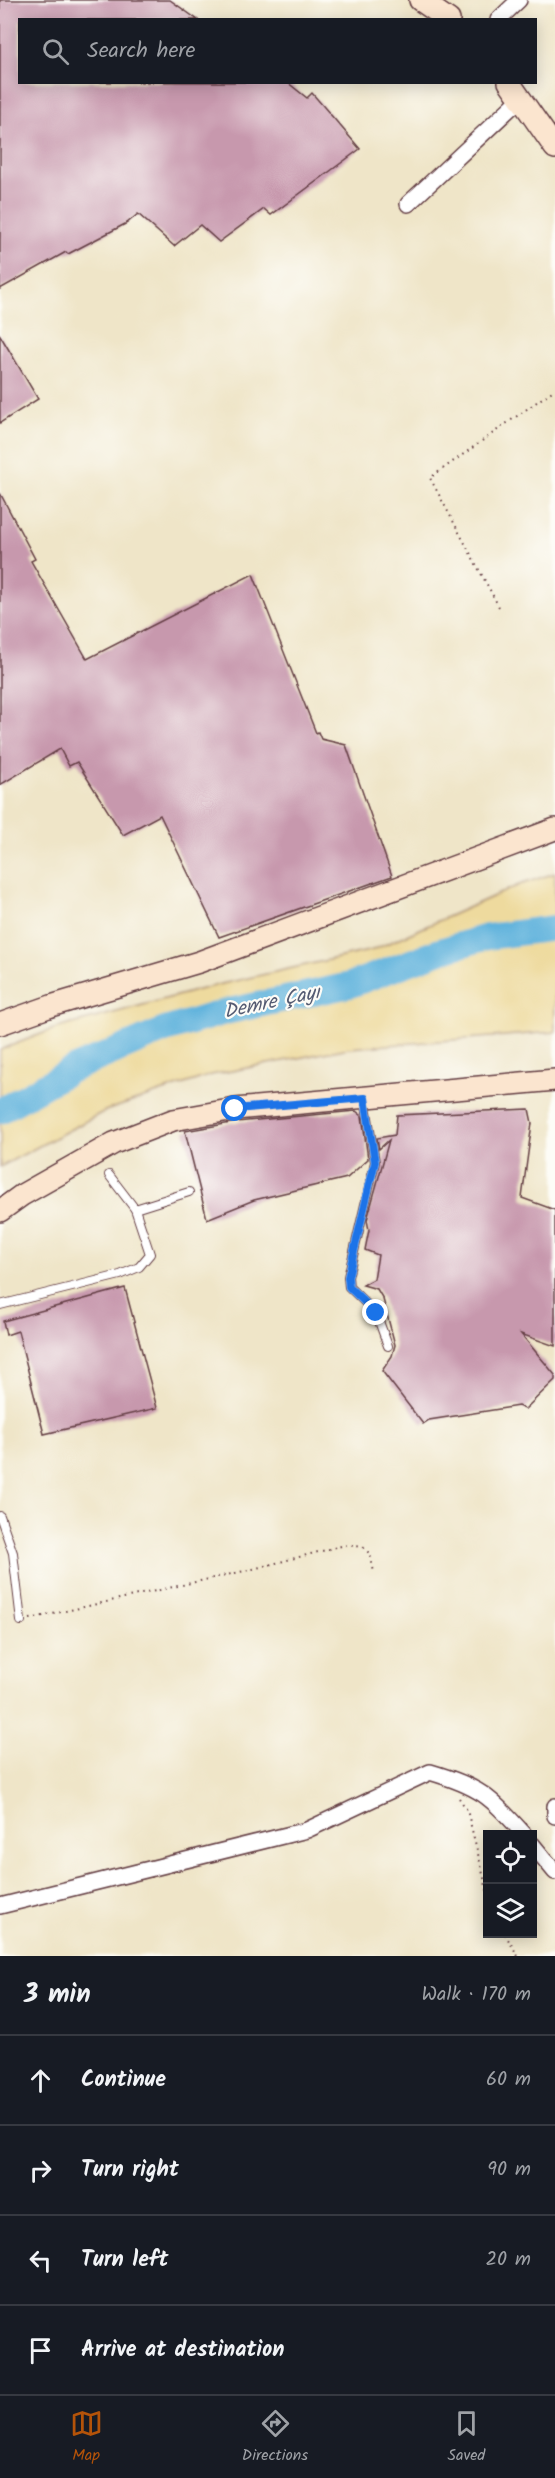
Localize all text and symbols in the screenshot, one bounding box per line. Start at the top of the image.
search box [18,18,537,84]
text: Search here [87,34,195,69]
icon: search [39,35,72,68]
water label: Demre Çayı [221,977,325,1029]
route start [221,1095,247,1121]
route end [362,1299,388,1325]
map controls [483,1830,537,1938]
button: locate [483,1830,537,1884]
button: layers [483,1884,537,1938]
text: 3 min [24,1974,91,2016]
text: Walk · 170 m [421,1979,531,2011]
text: Continue [81,2063,166,2098]
icon: ahead [24,2064,57,2097]
text: 60 m [486,2064,531,2096]
text: Turn right [81,2153,179,2188]
icon: right [24,2154,57,2187]
text: 90 m [487,2154,531,2186]
text: Turn left [81,2243,168,2278]
icon: left [24,2244,57,2277]
text: 20 m [485,2244,531,2276]
text: Arrive at destination [81,2333,284,2368]
icon: arrive [24,2334,57,2367]
tab: Map [70,2407,103,2468]
tab: Directions [242,2407,308,2468]
tab: Saved [447,2407,485,2468]

